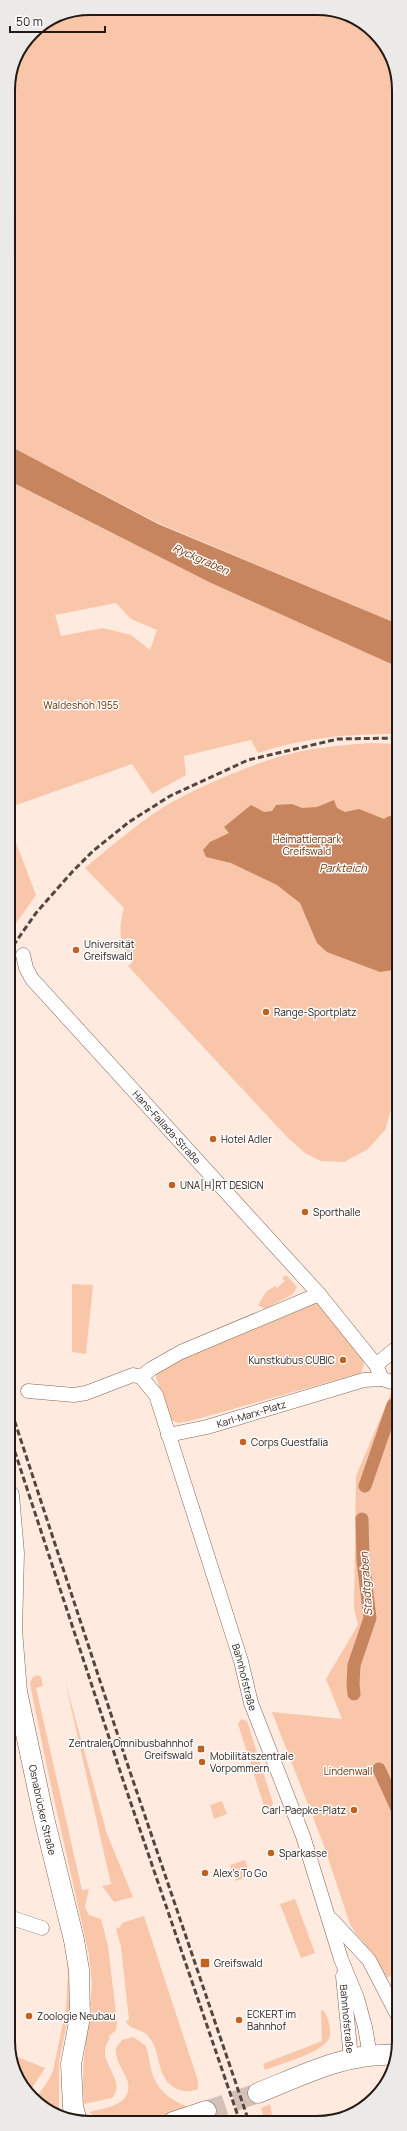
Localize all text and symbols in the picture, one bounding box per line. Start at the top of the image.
scale bar [10,8,105,34]
text: 50 m [16,13,43,30]
water label: Ryckgraben [171,540,232,578]
park label: Waldeshöh 1955 [43,698,119,712]
park label: Heimattierpark Greifswald [273,832,342,858]
water label: Parkteich [319,860,367,875]
place label: Universität Greifswald [84,937,135,963]
marker: Universität Greifswald [71,945,81,955]
place label: Range-Sportplatz [274,1005,357,1019]
marker: Range-Sportplatz [261,1007,271,1017]
street label: Hans-Fallada-Straße [130,1087,204,1167]
place label: Hotel Adler [221,1132,272,1146]
marker: Hotel Adler [208,1134,218,1144]
place label: UNA[H]RT DESIGN [180,1178,264,1192]
marker: UNA[H]RT DESIGN [167,1180,177,1190]
place label: Sporthalle [313,1205,361,1219]
marker: Sporthalle [300,1207,310,1217]
place label: Kunstkubus CUBIC [248,1353,335,1367]
marker: Kunstkubus CUBIC [338,1355,348,1365]
street label: Karl-Marx-Platz [215,1397,288,1431]
place label: Corps Guestfalia [251,1435,328,1449]
marker: Corps Guestfalia [238,1437,248,1447]
water label: Stadtgraben [356,1551,375,1616]
street label: Bahnhofstraße [229,1642,260,1713]
place label: Zentraler Omnibusbahnhof Greifswald [69,1736,193,1762]
marker: Zentraler Omnibusbahnhof Greifswald [196,1744,206,1754]
place label: Mobilitätszentrale Vorpommern [210,1749,294,1775]
marker: Mobilitätszentrale Vorpommern [197,1757,207,1767]
street label: Osnabrücker Straße [26,1763,60,1857]
park label: Lindenwall [324,1764,372,1778]
place label: Carl-Paepke-Platz [262,1803,346,1817]
marker: Carl-Paepke-Platz [349,1805,359,1815]
place label: Sparkasse [279,1846,327,1860]
marker: Sparkasse [266,1848,276,1858]
place label: Alex's To Go [213,1866,267,1880]
marker: Alex's To Go [200,1868,210,1878]
place label: Greifswald [214,1956,263,1970]
marker: Greifswald [199,1957,211,1969]
street label: Bahnhofstraße [337,1984,357,2054]
place label: ECKERT im Bahnhof [247,2007,296,2033]
place label: Zoologie Neubau [37,2009,115,2023]
marker: Zoologie Neubau [24,2011,34,2021]
marker: ECKERT im Bahnhof [234,2015,244,2025]

